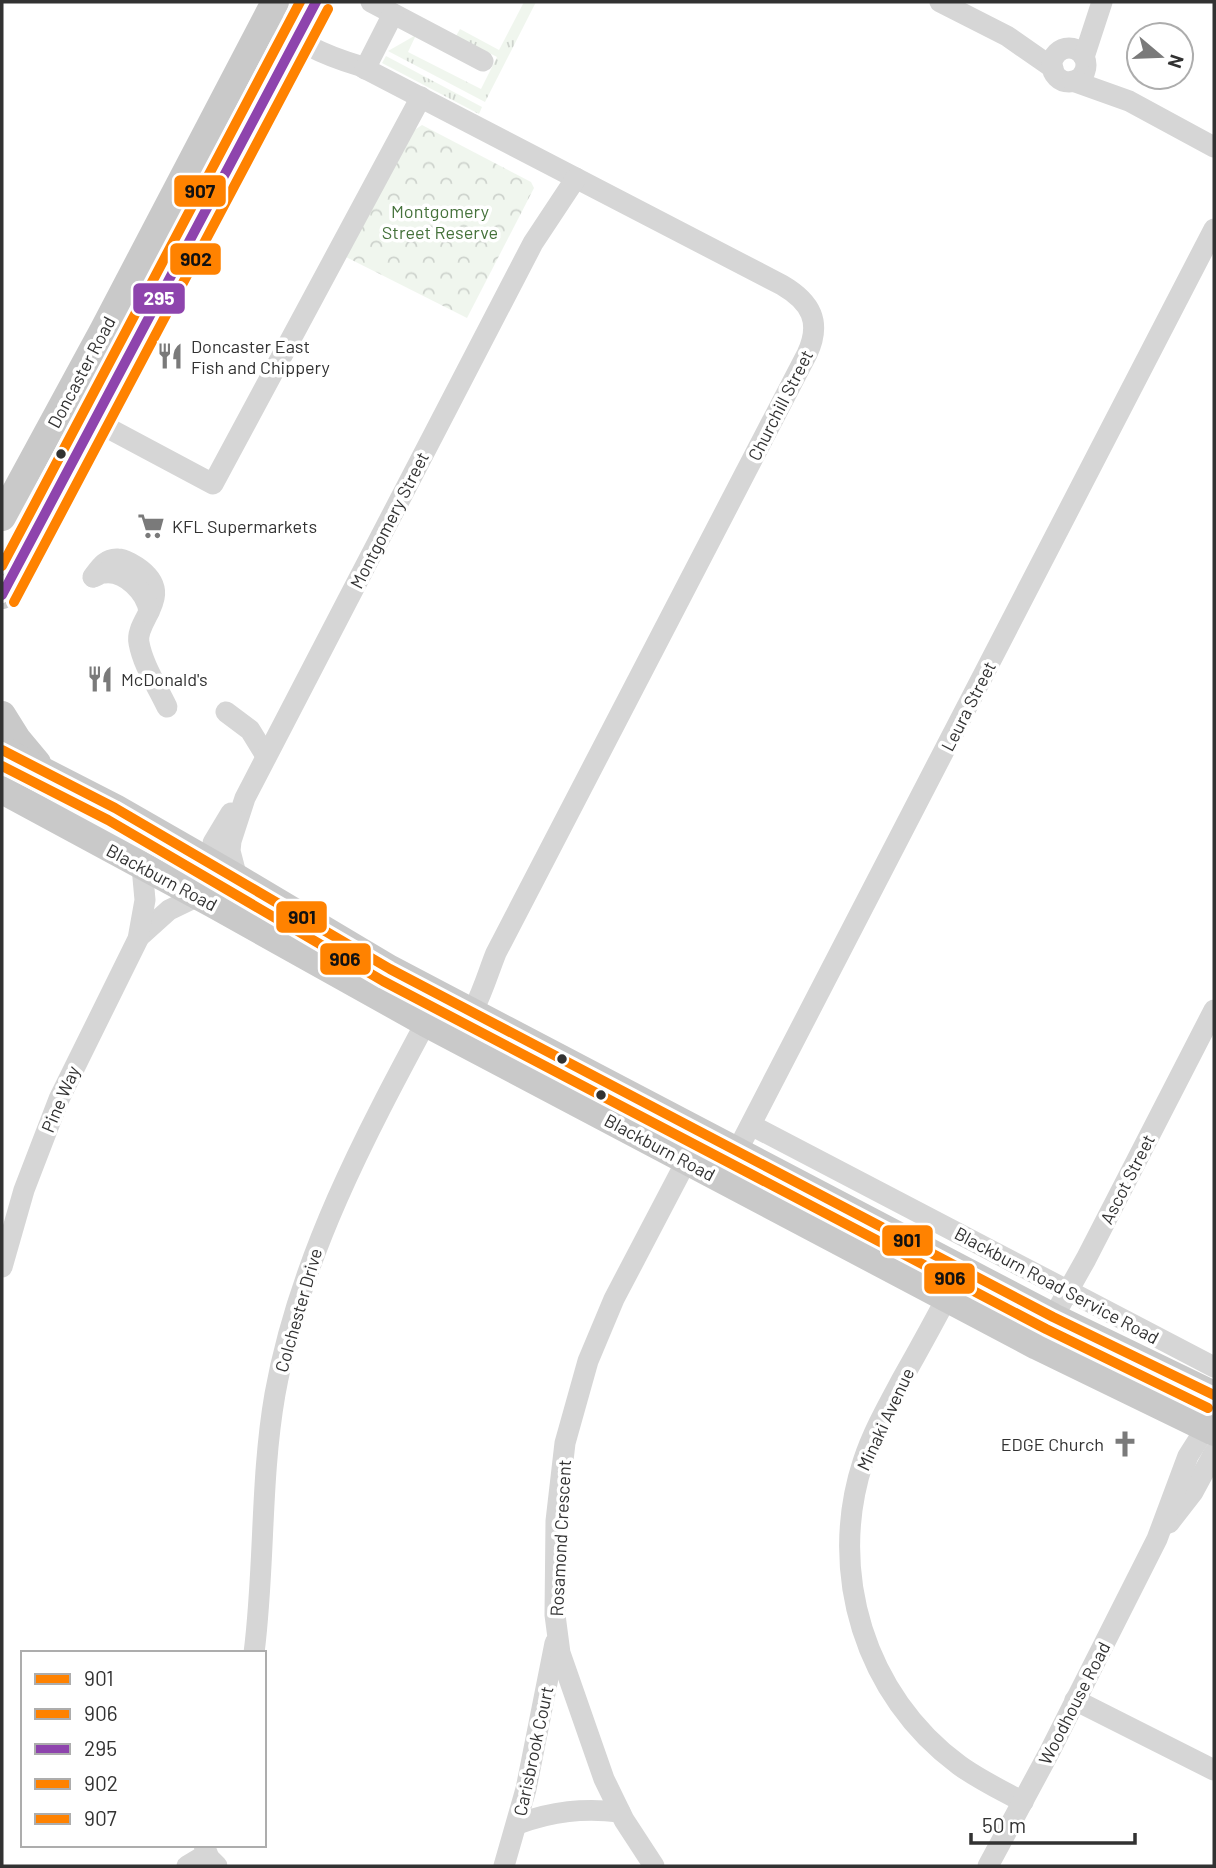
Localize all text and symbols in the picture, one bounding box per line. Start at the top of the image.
north arrow [1125,21,1195,91]
text: N [1164,52,1189,71]
line badge: 907 [173,174,227,208]
text: 907 [185,179,216,202]
park label: Montgomery Street Reserve [382,200,498,243]
line badge: 902 [169,242,222,276]
text: 902 [180,247,212,270]
line badge: 295 [132,282,186,315]
text: 295 [144,286,174,309]
street label: Doncaster Road [42,312,120,432]
place label: Doncaster East Fish and Chippery [191,335,330,378]
restaurant icon: Doncaster East Fish and Chippery [155,341,185,371]
street label: Churchill Street [743,346,817,464]
unlabelled marker [54,447,68,461]
street label: Montgomery Street [345,448,433,592]
supermarket icon: KFL Supermarkets [136,511,166,541]
place label: KFL Supermarkets [172,515,317,537]
street label: Leura Street [936,657,1000,755]
restaurant icon: McDonald's [85,664,115,694]
place label: McDonald's [121,668,208,690]
street label: Blackburn Road [103,839,221,915]
line badge: 901 [275,900,328,934]
text: 901 [288,905,316,928]
line badge: 906 [319,942,372,976]
text: 906 [329,947,361,970]
unlabelled marker [555,1052,569,1066]
street label: Pine Way [36,1062,84,1136]
unlabelled marker [594,1088,608,1102]
street label: Blackburn Road [601,1109,719,1185]
street label: Ascot Street [1095,1130,1159,1228]
street label: Blackburn Road Service Road [951,1222,1163,1348]
line badge: 901 [881,1224,934,1257]
text: 901 [893,1228,921,1251]
street label: Colchester Drive [270,1245,326,1375]
line badge: 906 [923,1262,976,1295]
text: 906 [934,1266,966,1289]
street label: Minaki Avenue [852,1364,918,1474]
church icon: EDGE Church [1110,1429,1140,1459]
place label: EDGE Church [1001,1433,1104,1455]
street label: Rosamond Crescent [545,1459,575,1617]
street label: Woodhouse Road [1034,1638,1114,1768]
legend [21,1651,266,1847]
text: 901 [84,1665,114,1690]
street label: Carisbrook Court [509,1684,557,1818]
text: 906 [84,1700,118,1725]
text: 295 [84,1735,117,1760]
text: 902 [84,1770,118,1795]
scale bar [971,1801,1136,1845]
text: 907 [84,1805,117,1830]
text: 50 m [982,1812,1026,1837]

